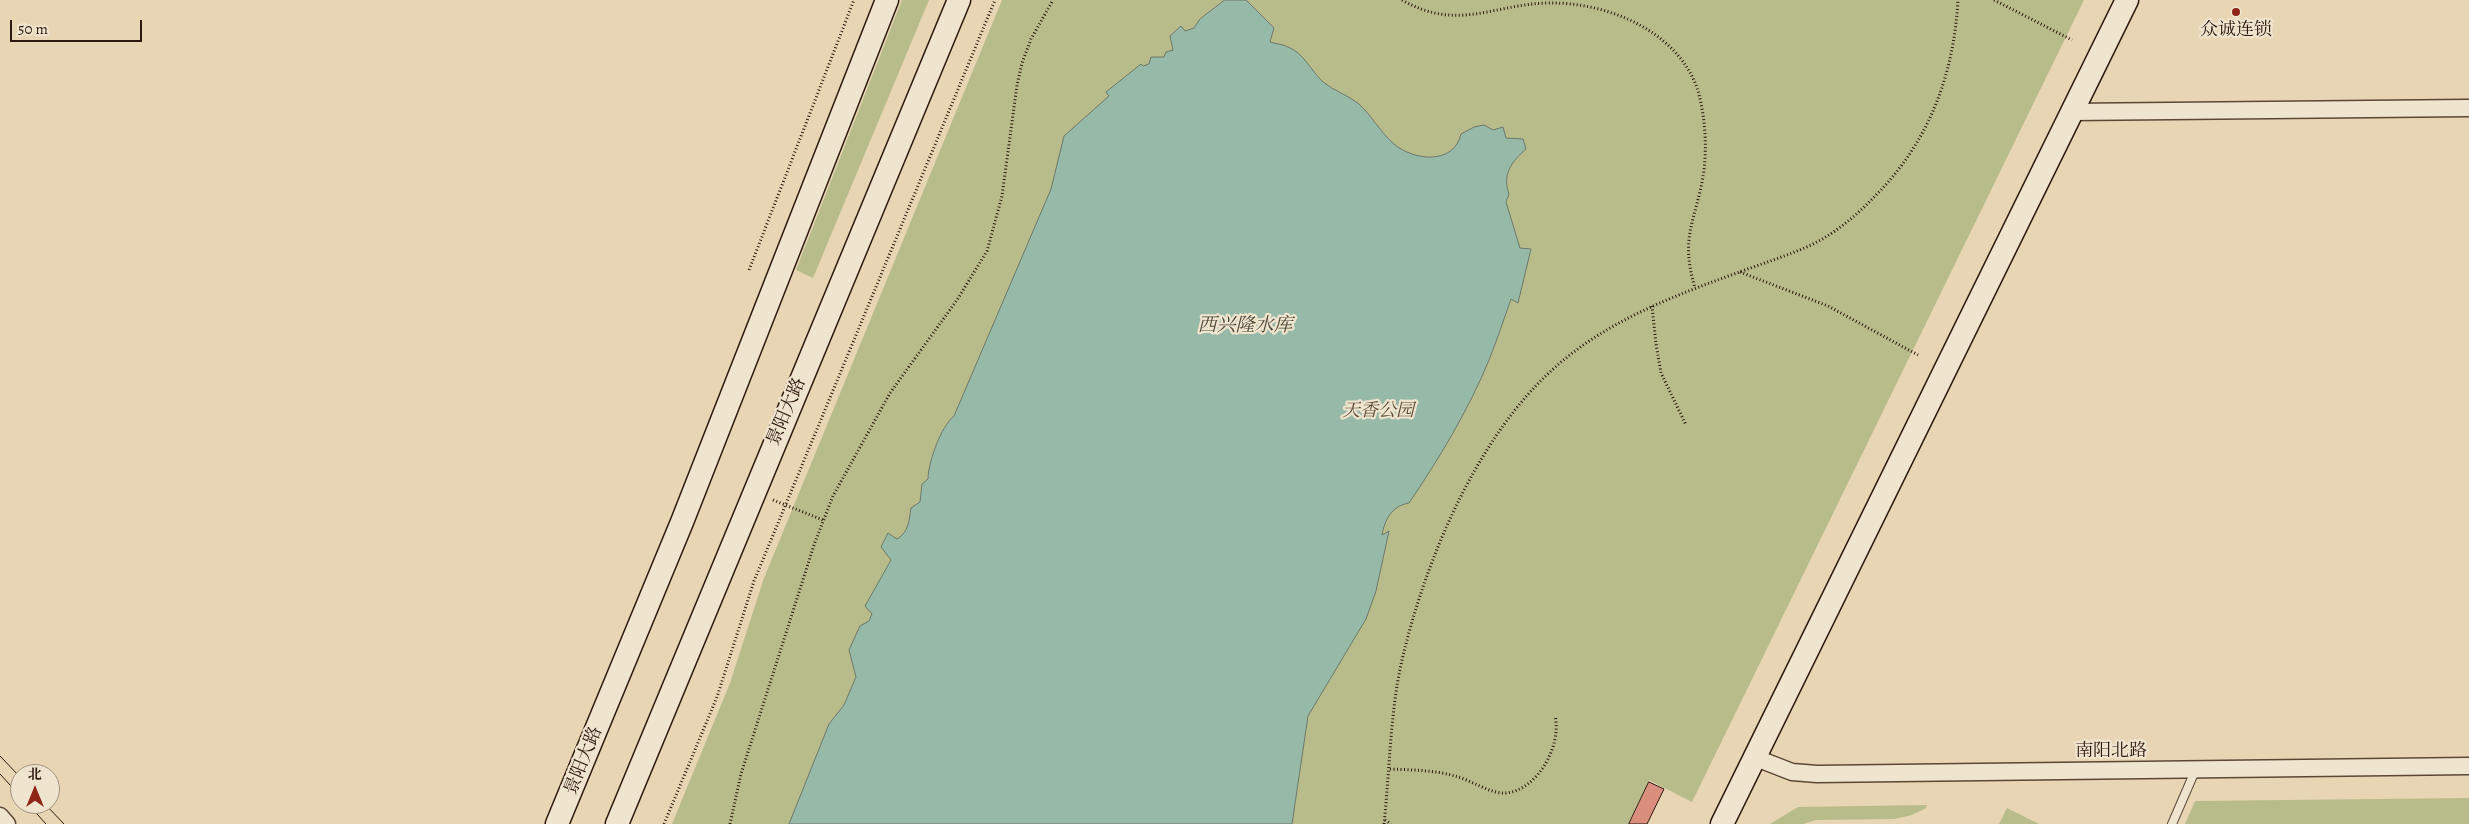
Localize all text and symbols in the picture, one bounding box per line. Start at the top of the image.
marker: 众诚连锁 [2230,6,2242,18]
scale bar [12,10,145,42]
text: 50 m [18,19,48,39]
place label: 众诚连锁 [2200,20,2272,42]
water label: 西兴隆水库 [1198,315,1292,337]
street label: 景阳大路 [763,375,811,449]
park label: 天香公园 [1342,401,1414,423]
street label: 景阳大路 [561,724,607,798]
street label: 南阳北路 [2075,741,2147,763]
north arrow [10,764,60,814]
text: 北 [28,765,42,784]

